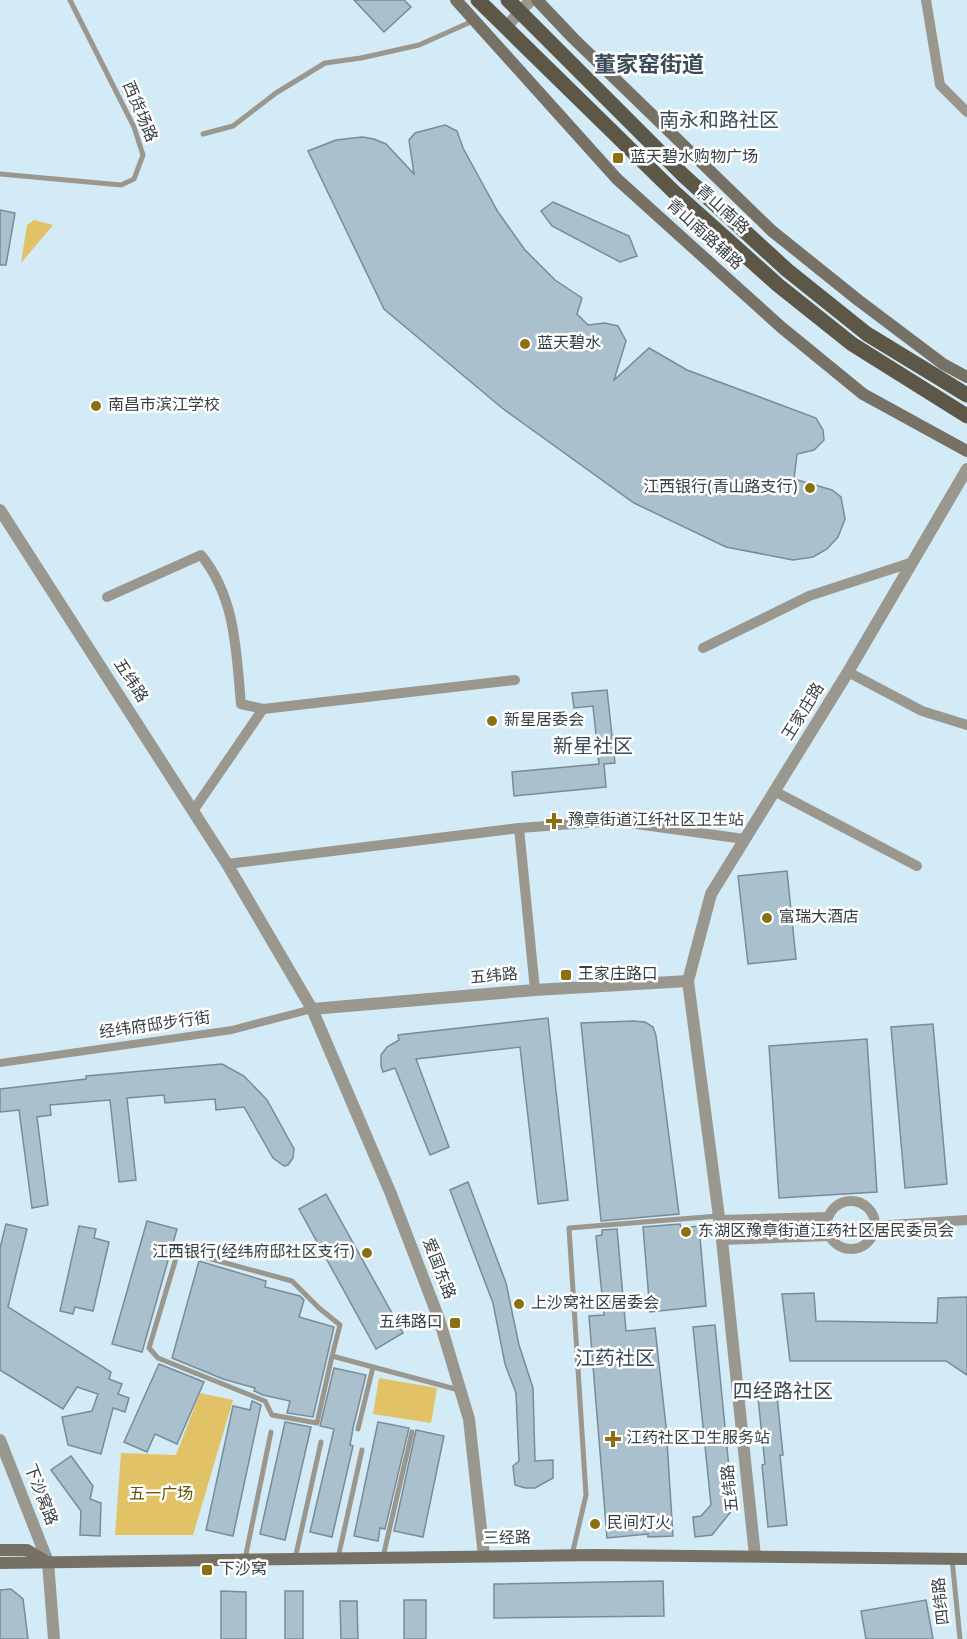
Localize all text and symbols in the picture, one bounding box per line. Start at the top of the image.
district label: 董家窑街道 [594,53,704,80]
street label: 西货场路 [117,79,161,145]
district label: 南永和路社区 [659,109,779,135]
place label: 蓝天碧水购物广场 [630,148,758,168]
marker: 蓝天碧水购物广场 [611,151,625,165]
street label: 青山南路 [692,181,752,239]
street label: 青山南路辅路 [662,195,746,275]
place label: 蓝天碧水 [537,334,601,354]
marker: 蓝天碧水 [518,337,532,351]
place label: 南昌市滨江学校 [108,396,220,416]
marker: 南昌市滨江学校 [89,399,103,413]
place label: 江西银行(青山路支行) [643,478,798,498]
marker: 江西银行(青山路支行) [803,481,817,495]
street label: 五纬路 [109,655,151,707]
street label: 王家庄路 [779,680,829,744]
place label: 新星居委会 [504,711,584,731]
marker: 新星居委会 [485,714,499,728]
district label: 新星社区 [553,735,633,761]
place label: 豫章街道江纤社区卫生站 [568,811,744,831]
marker: 豫章街道江纤社区卫生站 [545,812,563,830]
place label: 富瑞大酒店 [779,908,859,928]
marker: 富瑞大酒店 [760,911,774,925]
street label: 五纬路 [469,965,519,989]
place label: 王家庄路口 [578,965,658,985]
marker: 王家庄路口 [559,968,573,982]
street label: 经纬府邸步行街 [98,1008,212,1044]
place label: 东湖区豫章街道江药社区居民委员会 [698,1222,954,1242]
marker: 东湖区豫章街道江药社区居民委员会 [679,1225,693,1239]
street label: 爱国东路 [417,1236,459,1302]
place label: 江西银行(经纬府邸社区支行) [152,1243,355,1263]
marker: 江西银行(经纬府邸社区支行) [360,1246,374,1260]
place label: 上沙窝社区居委会 [531,1294,659,1314]
marker: 上沙窝社区居委会 [512,1297,526,1311]
place label: 五纬路口 [379,1313,443,1333]
marker: 五纬路口 [448,1316,462,1330]
district label: 江药社区 [575,1347,655,1373]
district label: 四经路社区 [733,1380,833,1406]
place label: 江药社区卫生服务站 [626,1429,770,1449]
marker: 江药社区卫生服务站 [604,1430,622,1448]
street label: 下沙窝路 [19,1462,61,1528]
street label: 五纬路 [719,1463,743,1513]
park label: 五一广场 [129,1485,193,1505]
place label: 民间灯火 [607,1514,671,1534]
marker: 民间灯火 [588,1517,602,1531]
street label: 三经路 [483,1529,531,1549]
place label: 下沙窝 [219,1560,267,1580]
marker: 下沙窝 [200,1563,214,1577]
street label: 四纬路 [930,1576,954,1626]

